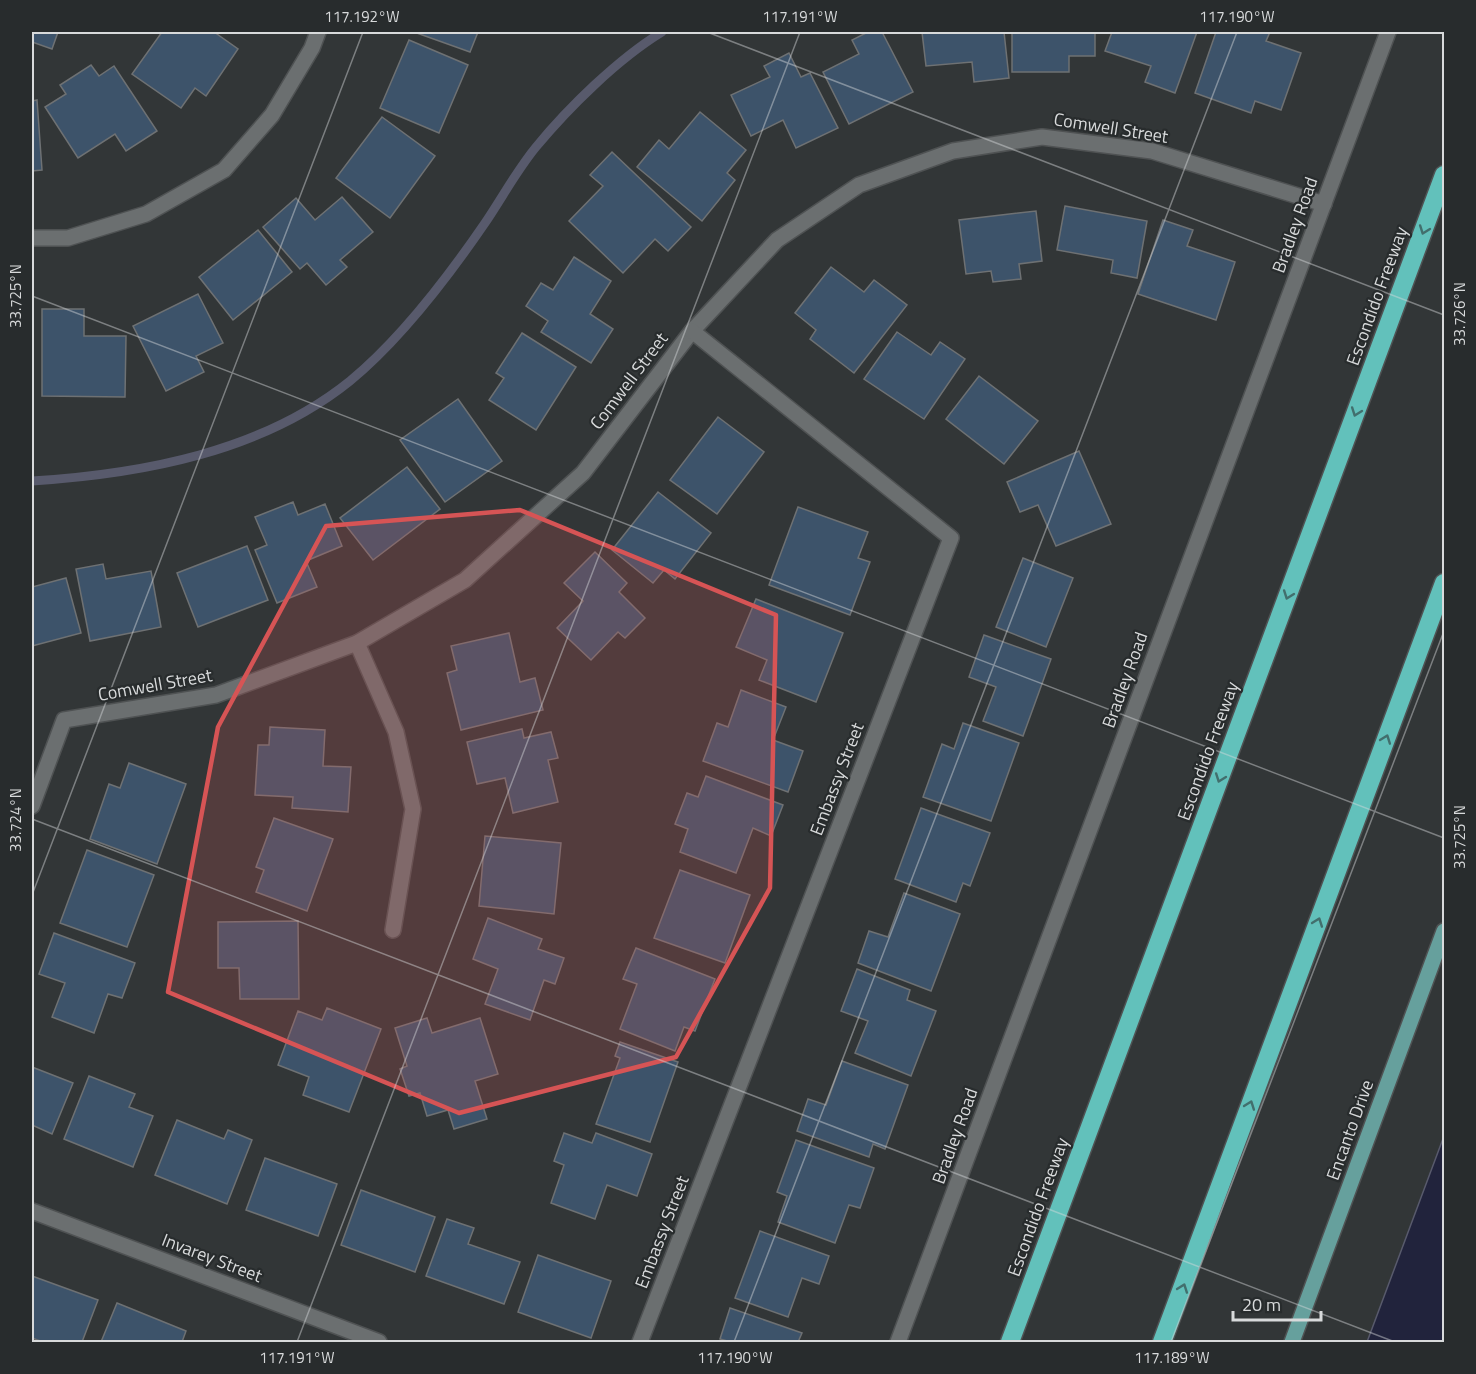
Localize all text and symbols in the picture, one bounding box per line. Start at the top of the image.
text: 117.192°W [324,5,400,28]
text: 117.191°W [762,5,838,28]
text: 117.190°W [1199,5,1275,28]
street label: Comwell Street [1052,105,1171,150]
street label: Bradley Road [1265,173,1324,277]
street label: Escondido Freeway [1339,222,1414,369]
one-way arrow [1419,224,1431,235]
text: 33.725°N [4,264,27,328]
text: 33.726°N [1448,282,1471,346]
street label: Comwell Street [583,326,675,435]
one-way arrow [1351,406,1363,417]
one-way arrow [1283,589,1295,600]
street label: Bradley Road [1095,628,1154,732]
street label: Comwell Street [96,661,215,708]
street label: Escondido Freeway [1170,677,1245,824]
street label: Embassy Street [803,718,871,839]
one-way arrow [1379,734,1392,745]
one-way arrow [1215,772,1227,783]
text: 33.724°N [4,788,27,852]
text: 33.725°N [1448,805,1471,869]
one-way arrow [1311,917,1324,928]
street label: Encanto Drive [1319,1076,1380,1184]
street label: Bradley Road [925,1084,984,1188]
one-way arrow [1243,1100,1256,1111]
street label: Escondido Freeway [1000,1133,1075,1280]
street label: Embassy Street [628,1171,696,1292]
street label: Invarey Street [158,1226,267,1289]
one-way arrow [1175,1283,1188,1293]
scale bar [1233,1284,1322,1322]
text: 20 m [1242,1291,1281,1318]
text: 117.191°W [259,1346,335,1369]
text: 117.190°W [697,1346,773,1369]
text: 117.189°W [1134,1346,1210,1369]

